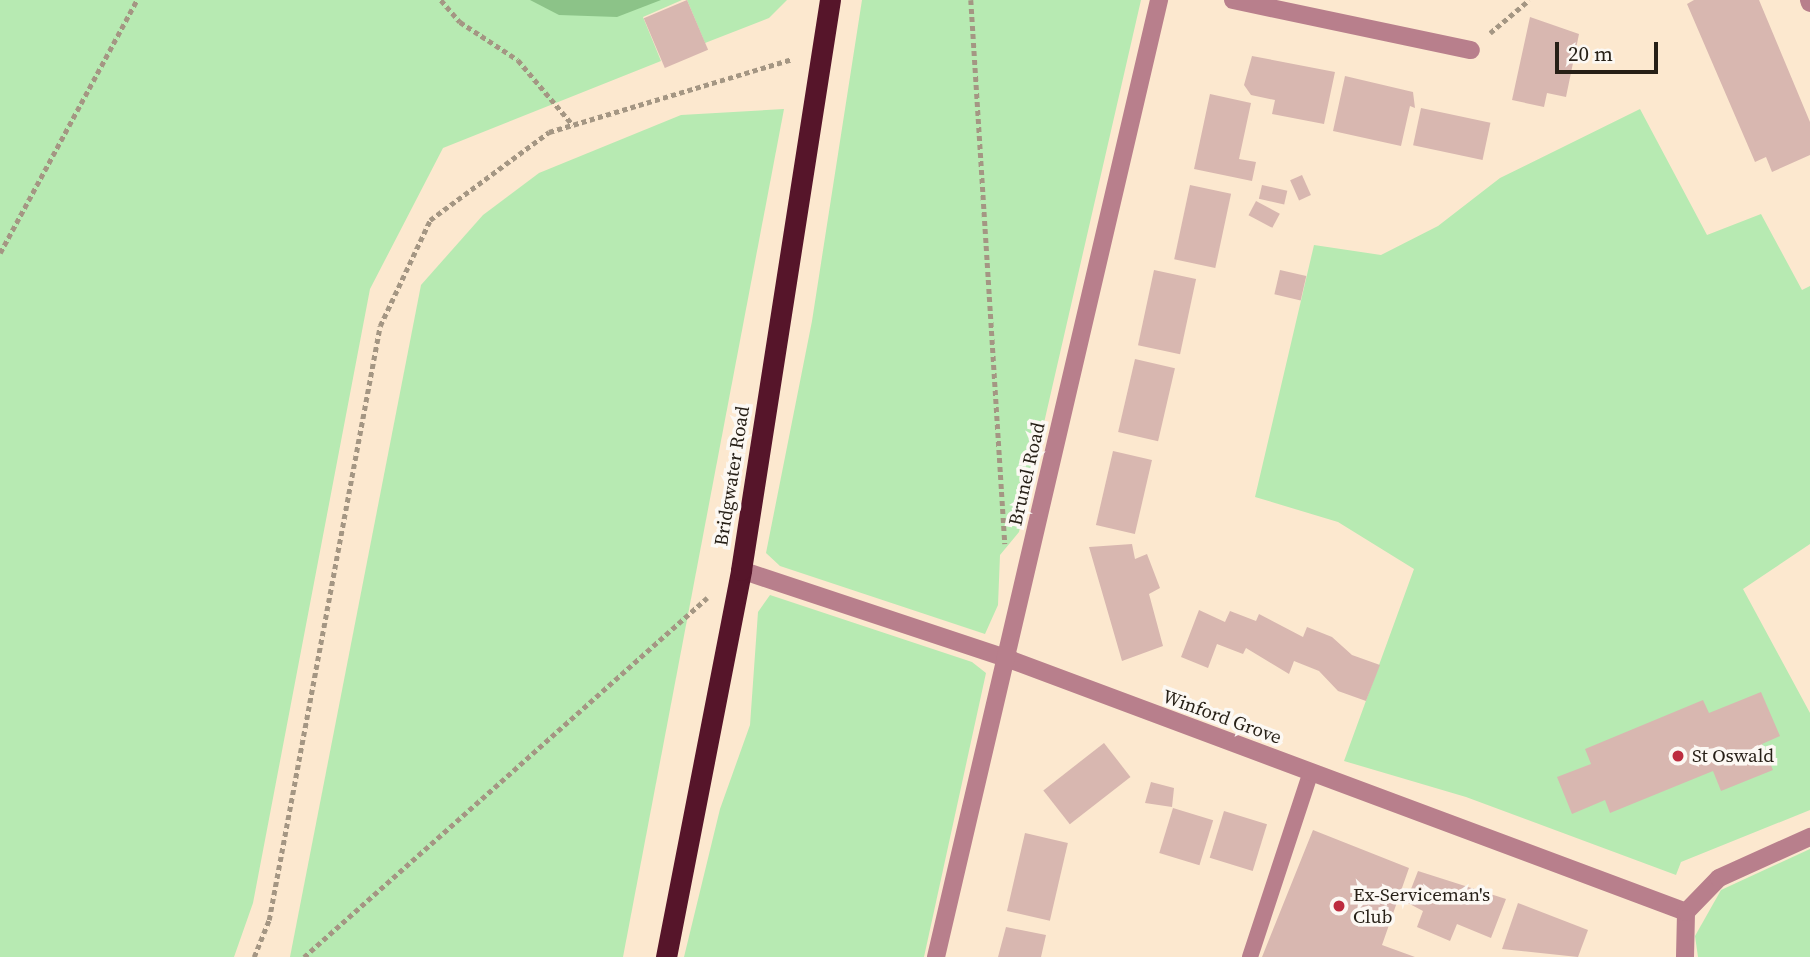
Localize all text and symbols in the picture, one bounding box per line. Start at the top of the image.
scale bar [1558,28,1661,72]
text: 20 m [1568,39,1613,68]
street label: Bridgwater Road [710,404,754,548]
street label: Brunel Road [1004,420,1050,528]
street label: Winford Grove [1159,685,1285,749]
place label: St Oswald [1692,745,1774,767]
marker: St Oswald [1670,748,1686,764]
place label: Ex-Serviceman's Club [1353,884,1490,928]
marker: Ex-Serviceman's Club [1331,898,1347,914]

